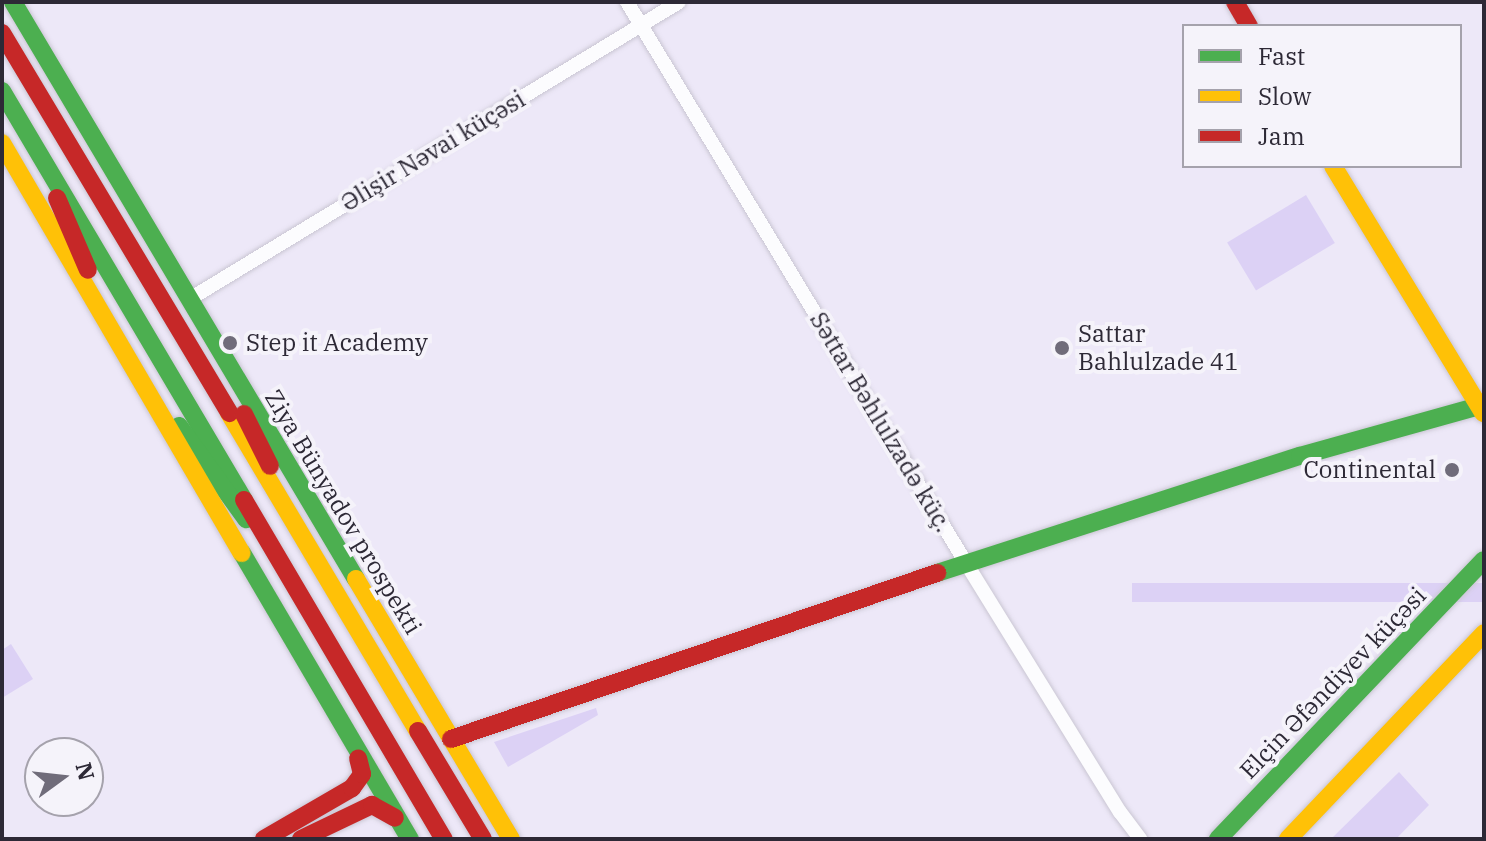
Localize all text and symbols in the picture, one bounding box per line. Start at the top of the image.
legend [1182,24,1462,168]
text: Fast [1258,40,1305,72]
text: Slow [1258,80,1311,112]
street label: Əlişir Nəvai küçəsi [336,85,530,217]
text: Jam [1258,120,1305,152]
street label: Səttar Bəhlulzadə küç. [804,307,958,537]
place label: Sattar Bahlulzade 41 [1078,320,1239,376]
place label: Step it Academy [246,329,428,357]
marker: Step it Academy [221,334,239,352]
marker: Sattar Bahlulzade 41 [1053,339,1071,357]
street label: Ziya Bünyadov prospekti [259,385,427,639]
place label: Continental [1303,456,1436,484]
marker: Continental [1443,461,1461,479]
street label: Elçin Əfəndiyev küçəsi [1234,581,1432,785]
north arrow [24,737,104,817]
text: N [69,759,102,783]

